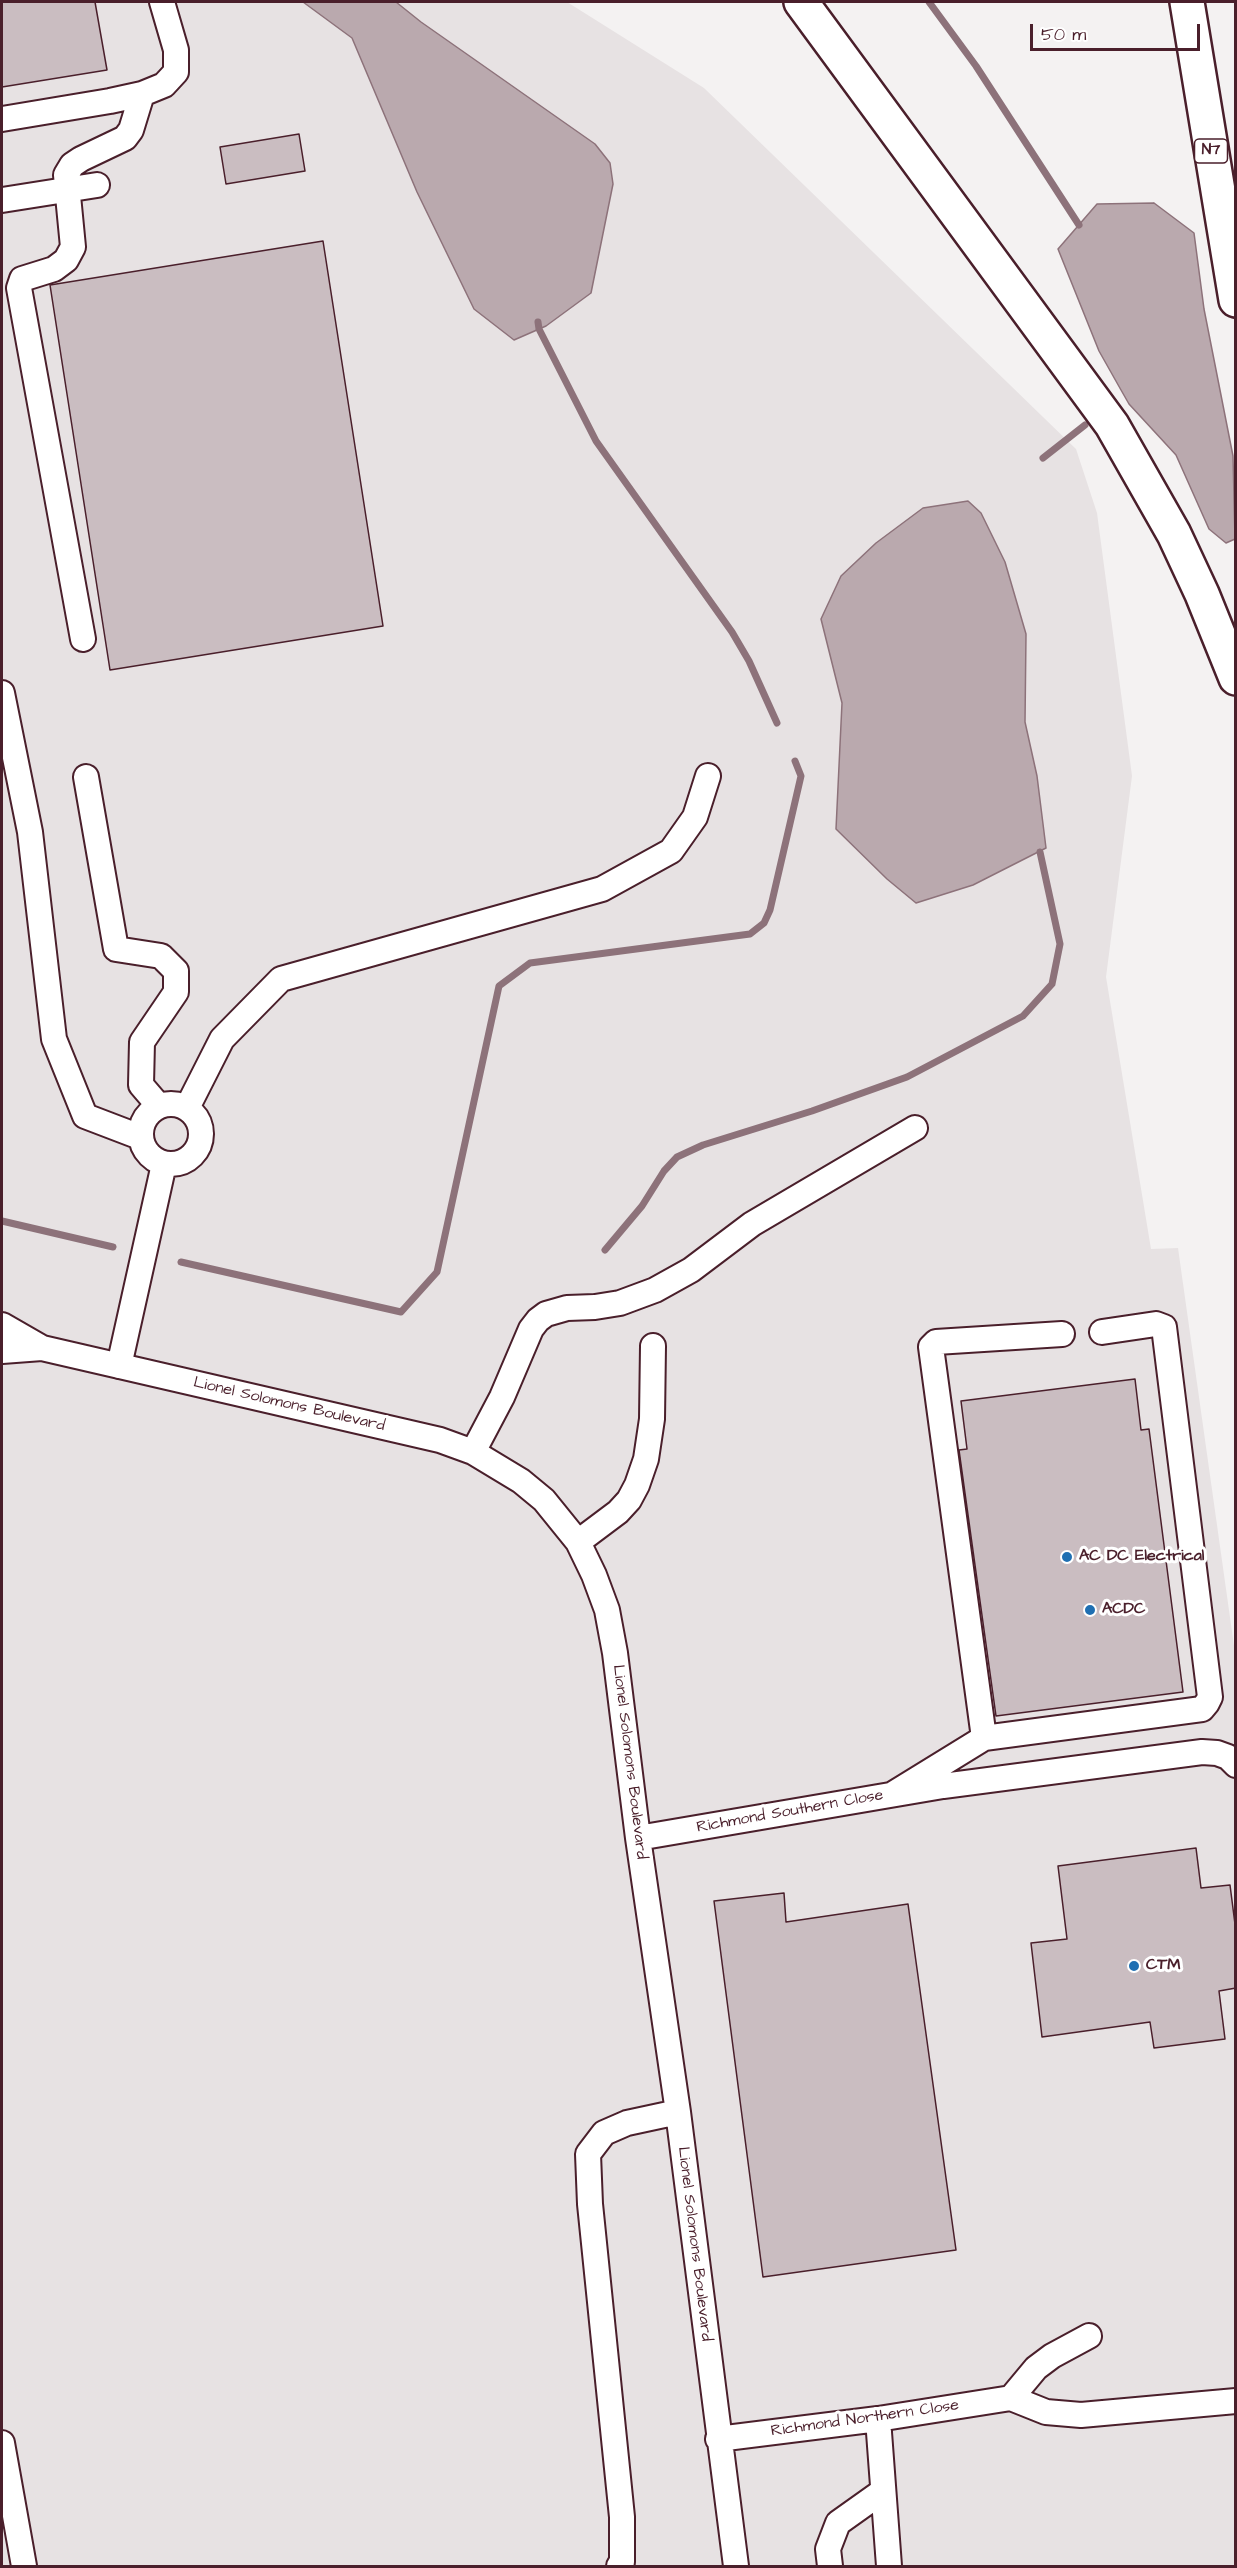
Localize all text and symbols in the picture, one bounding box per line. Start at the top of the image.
scale bar [1033,12,1202,50]
text: 50 m [1041,22,1086,47]
road number: N7 [1194,139,1228,163]
street label: Lionel Solomons Boulevard [191,1374,387,1436]
place label: AC DC Electrical [1079,1547,1204,1567]
marker: AC DC Electrical [1060,1550,1074,1564]
place label: ACDC [1102,1600,1145,1620]
marker: ACDC [1083,1603,1097,1617]
street label: Lionel Solomons Boulevard [608,1664,650,1860]
street label: Richmond Southern Close [695,1786,885,1838]
place label: CTM [1146,1956,1181,1976]
marker: CTM [1127,1959,1141,1973]
street label: Lionel Solomons Boulevard [673,2146,715,2342]
street label: Richmond Northern Close [770,2396,960,2442]

